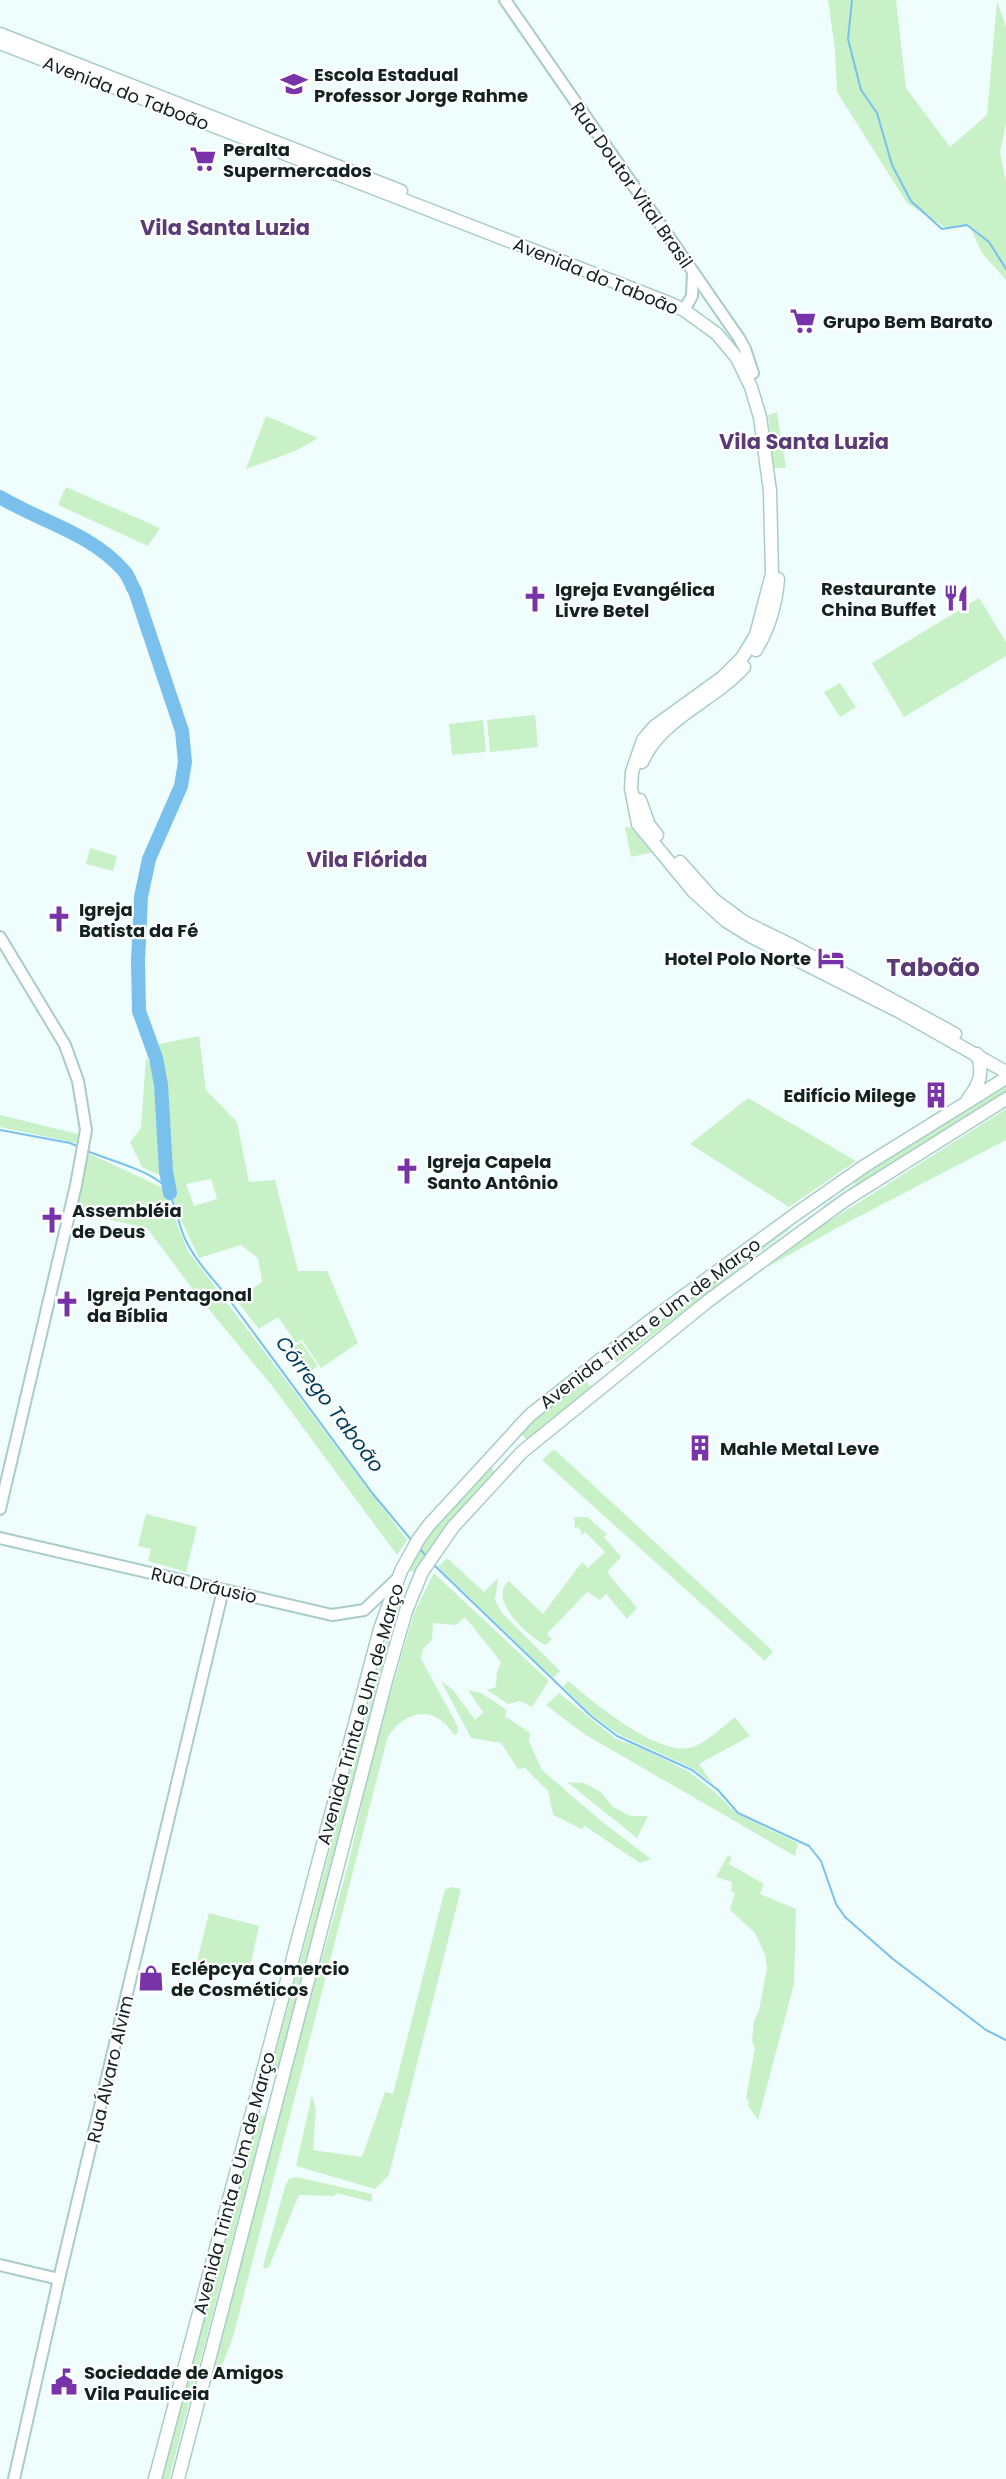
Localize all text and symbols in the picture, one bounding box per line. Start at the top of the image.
street label: Avenida do Taboão [39,50,213,136]
place label: Escola Estadual Professor Jorge Rahme [314,62,528,108]
school or university icon: Escola Estadual Professor Jorge Rahme [279,69,309,99]
street label: Rua Doutor Vital Brasil [565,97,699,273]
place label: Peralta Supermercados [223,137,372,183]
supermarket icon: Peralta Supermercados [188,144,218,174]
district label: Vila Santa Luzia [140,213,310,242]
street label: Avenida do Taboão [510,231,682,321]
supermarket icon: Grupo Bem Barato [788,306,818,336]
place label: Grupo Bem Barato [823,309,993,334]
district label: Vila Santa Luzia [719,427,889,456]
place label: Restaurante China Buffet [821,576,936,622]
place label: Igreja Evangélica Livre Betel [555,577,715,623]
restaurant icon: Restaurante China Buffet [941,583,971,613]
church icon: Igreja Evangélica Livre Betel [520,584,550,614]
district label: Vila Flórida [306,845,428,874]
place label: Igreja Batista da Fé [79,897,198,943]
church icon: Igreja Batista da Fé [44,904,74,934]
hotel icon: Hotel Polo Norte [816,943,846,973]
place label: Hotel Polo Norte [664,946,811,971]
district label: Taboão [886,951,980,984]
building icon: Edifício Milege [921,1080,951,1110]
place label: Edifício Milege [783,1083,916,1108]
place label: Igreja Capela Santo Antônio [427,1149,558,1195]
church icon: Igreja Capela Santo Antônio [392,1156,422,1186]
place label: Assembléia de Deus [72,1198,182,1244]
church icon: Assembléia de Deus [37,1205,67,1235]
street label: Avenida Trinta e Um de Março [534,1232,766,1414]
place label: Igreja Pentagonal da Bíblia [87,1282,252,1328]
church icon: Igreja Pentagonal da Bíblia [52,1289,82,1319]
water label: Córrego Taboão [269,1330,391,1478]
building icon: Mahle Metal Leve [685,1433,715,1463]
place label: Mahle Metal Leve [720,1436,879,1461]
street label: Rua Dráusio [149,1561,259,1609]
street label: Avenida Trinta e Um de Março [311,1580,409,1848]
place label: Eclépcya Comercio de Cosméticos [171,1956,349,2002]
shop icon: Eclépcya Comercio de Cosméticos [136,1963,166,1993]
street label: Rua Álvaro Alvim [81,1993,139,2145]
street label: Avenida Trinta e Um de Março [187,2049,281,2317]
place label: Sociedade de Amigos Vila Pauliceia [84,2360,284,2406]
public building icon: Sociedade de Amigos Vila Pauliceia [49,2367,79,2397]

